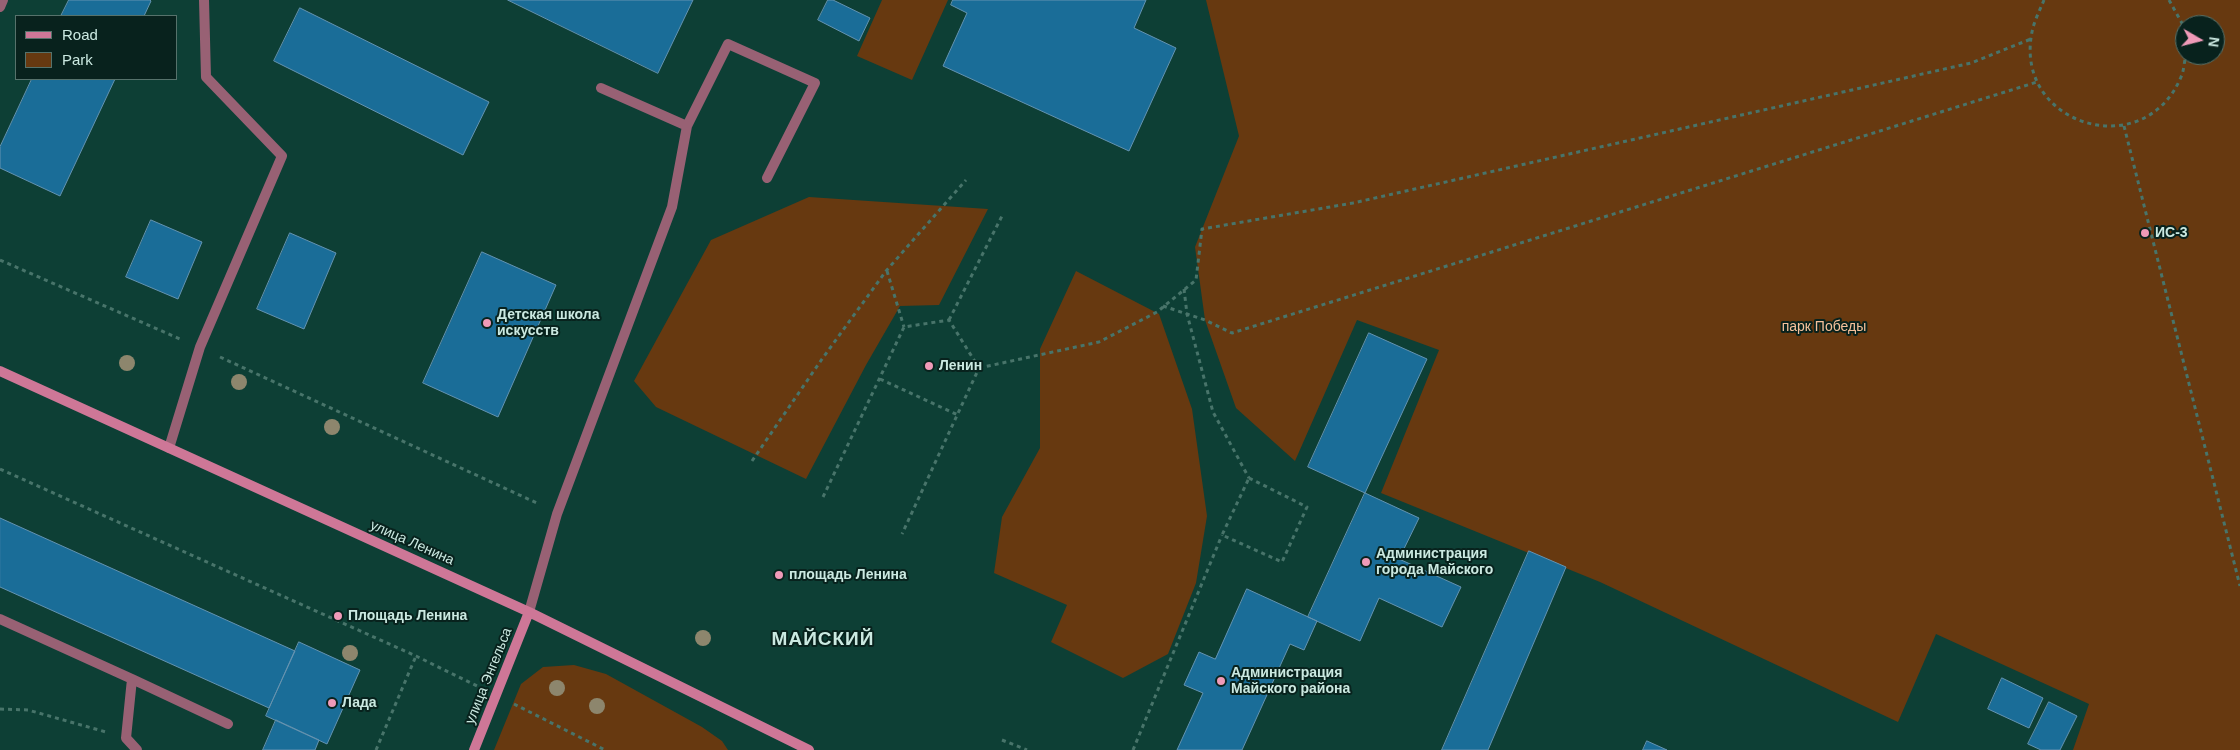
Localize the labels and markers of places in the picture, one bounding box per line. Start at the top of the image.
place label: ИС-3 [2155,225,2188,241]
marker: ИС-3 [2139,227,2151,239]
place label: Детская школа искусств [497,307,599,340]
marker: Детская школа искусств [481,317,493,329]
place label: Ленин [939,358,982,374]
marker: Ленин [923,360,935,372]
place label: Администрация города Майского [1376,546,1493,578]
marker: Администрация города Майского [1360,556,1372,568]
place label: площадь Ленина [789,567,907,583]
marker: площадь Ленина [773,569,785,581]
place label: Площадь Ленина [348,608,467,624]
marker: Площадь Ленина [332,610,344,622]
place label: Администрация Майского района [1231,665,1350,698]
marker: Администрация Майского района [1215,675,1227,687]
place label: Лада [342,695,377,711]
marker: Лада [326,697,338,709]

